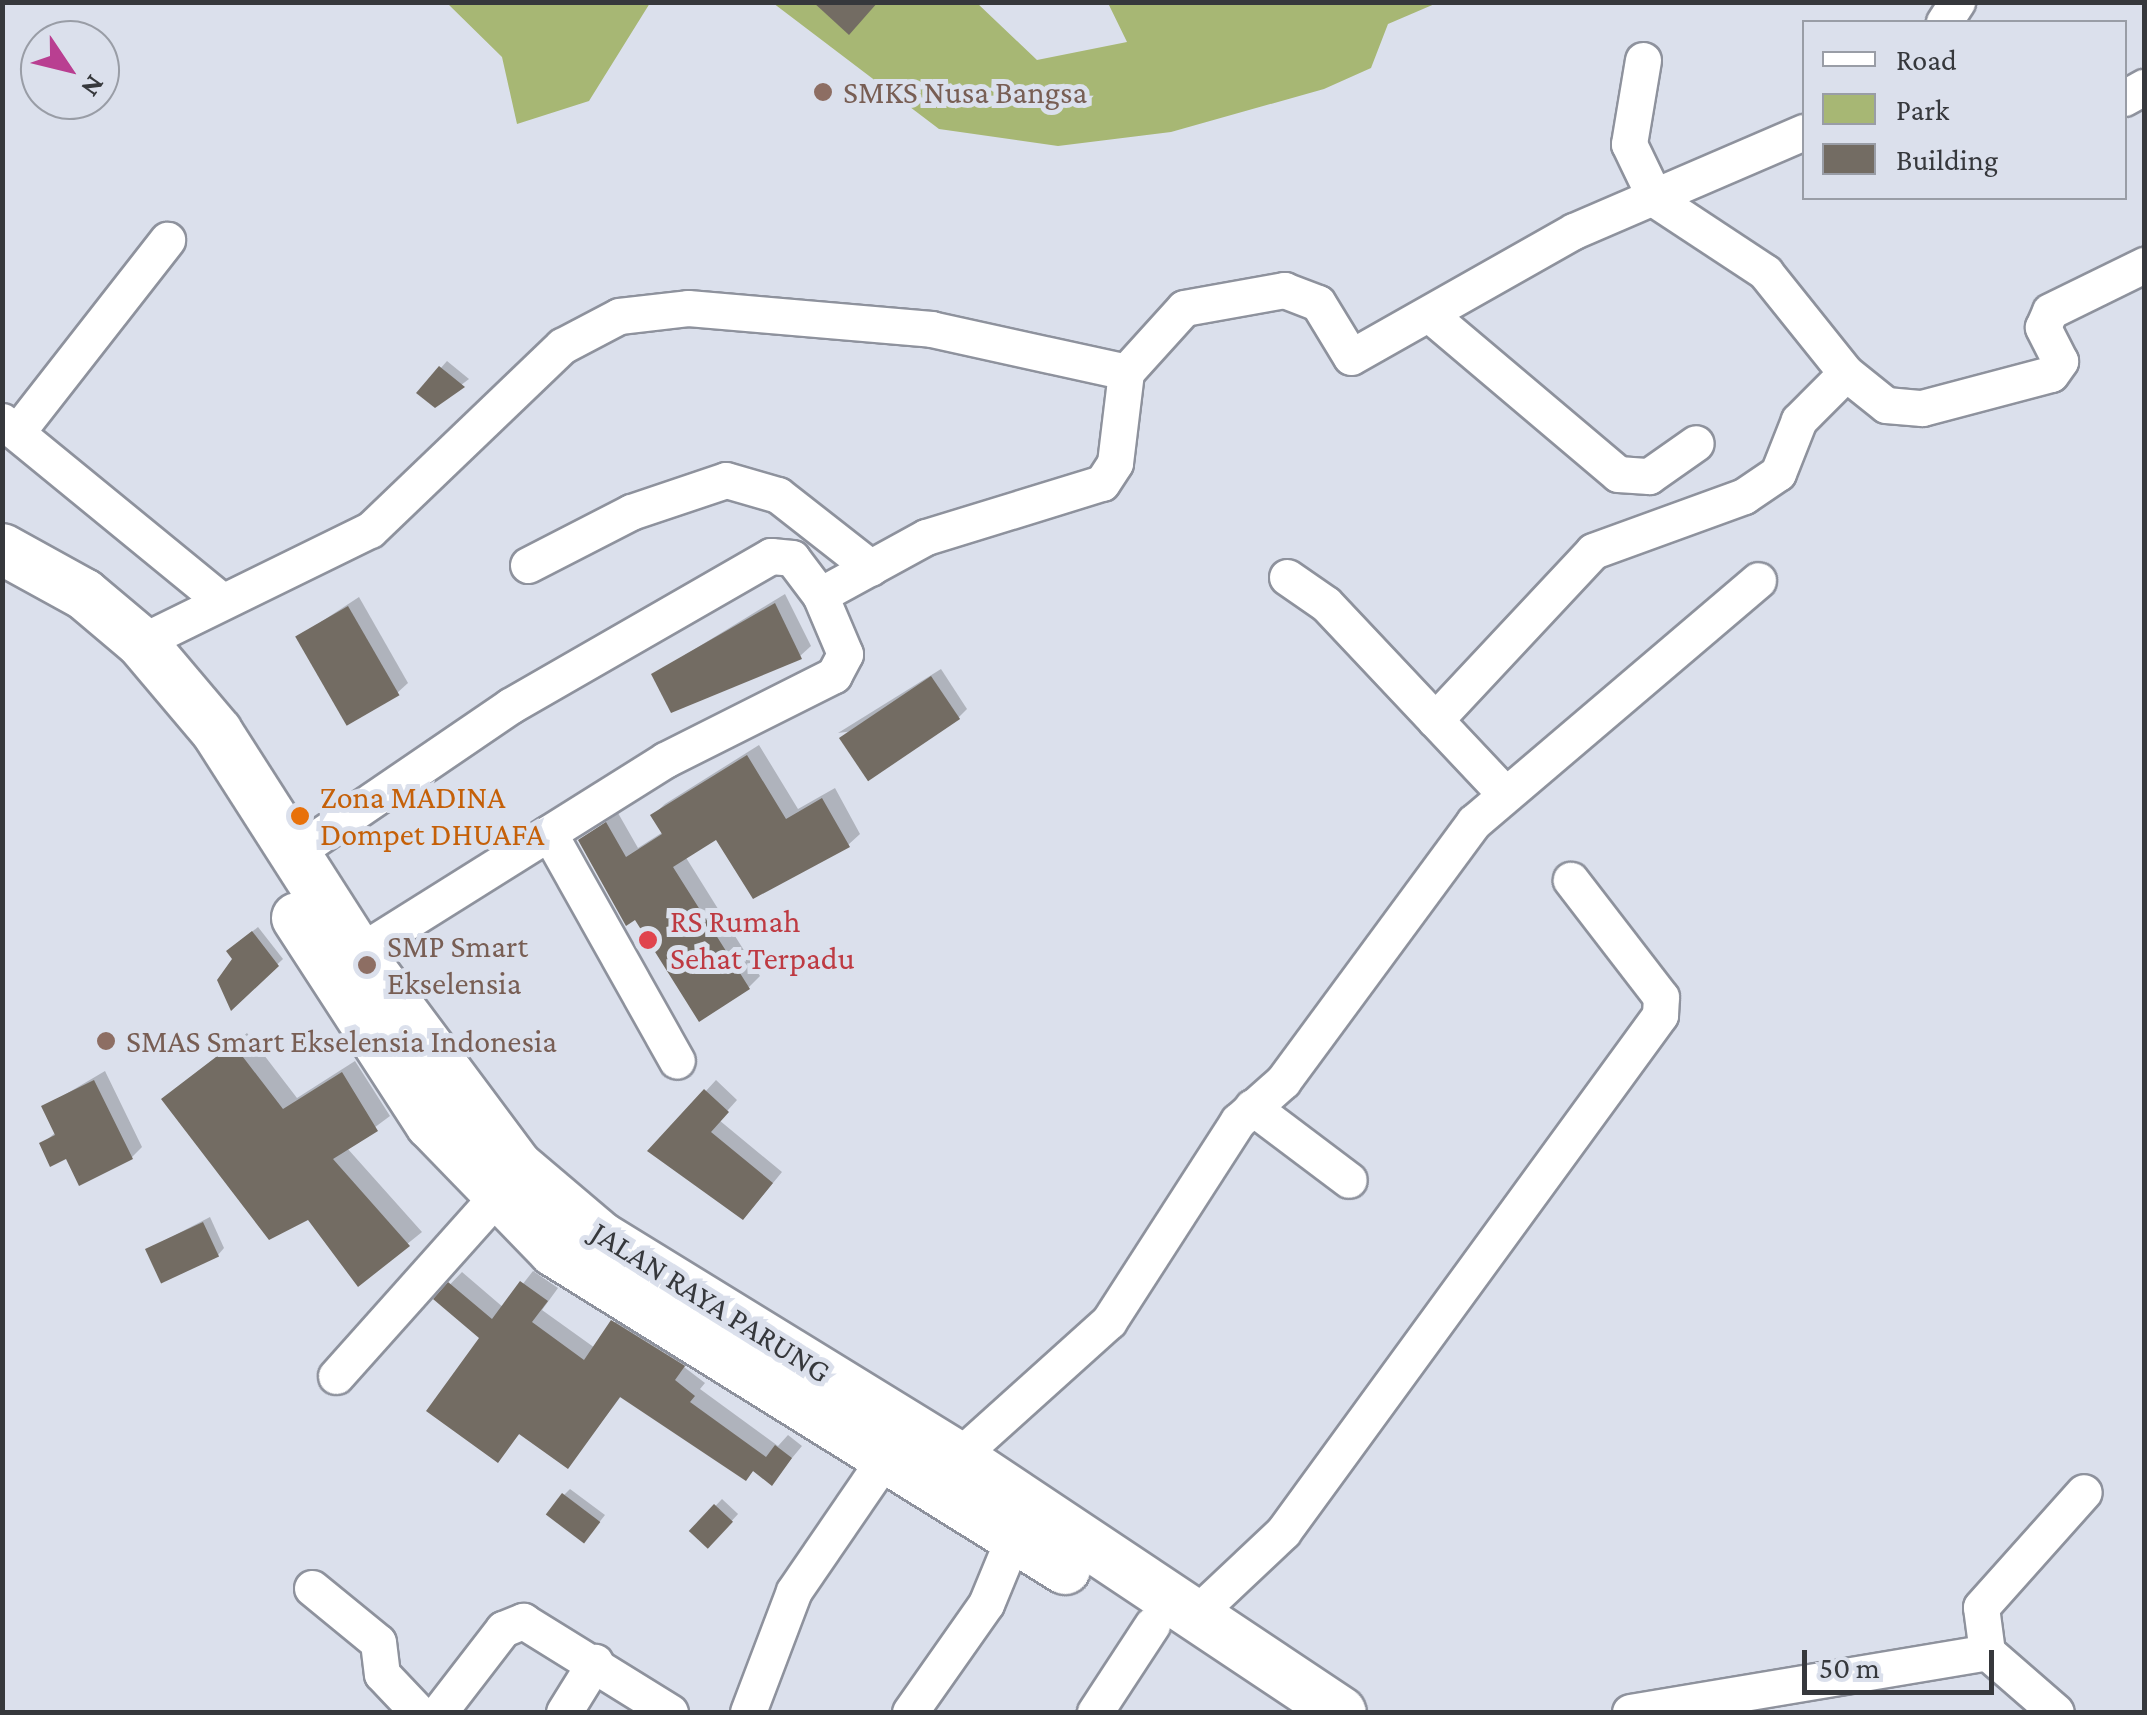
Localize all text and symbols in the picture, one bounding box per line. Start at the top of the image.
north arrow [20,20,120,120]
legend [1802,20,2127,200]
text: Road [1896,43,1957,76]
text: N [75,70,112,103]
place label: SMKS Nusa Bangsa [843,73,1087,111]
marker: SMKS Nusa Bangsa [812,81,834,103]
text: Park [1896,93,1949,126]
text: Building [1896,143,1998,176]
place label: Zona MADINA Dompet DHUAFA [320,779,544,854]
marker: Zona MADINA Dompet DHUAFA [289,805,311,827]
place label: RS Rumah Sehat Terpadu [670,903,855,978]
marker: RS Rumah Sehat Terpadu [635,927,661,953]
place label: SMP Smart Ekselensia [387,928,528,1003]
marker: SMP Smart Ekselensia [356,954,378,976]
place label: SMAS Smart Ekselensia Indonesia [126,1022,557,1060]
marker: SMAS Smart Ekselensia Indonesia [95,1030,117,1052]
street label: JALAN RAYA PARUNG [584,1213,838,1391]
scale bar [1807,1630,2000,1692]
text: 50 m [1819,1651,1880,1684]

